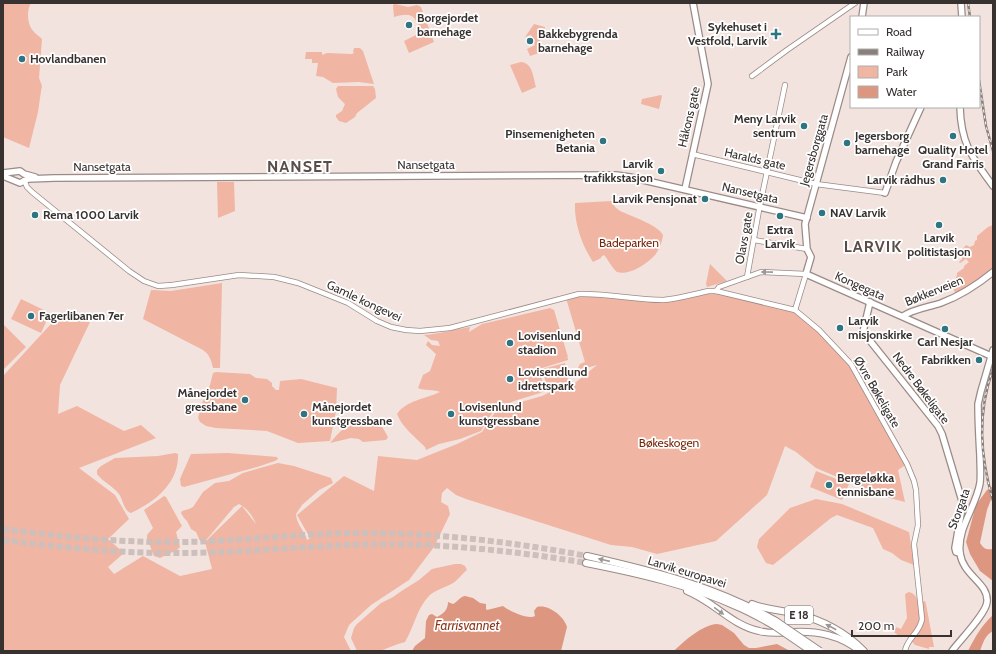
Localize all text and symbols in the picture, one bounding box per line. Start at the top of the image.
place label: Borgejordet barnehage [417,10,478,39]
legend [850,16,980,108]
place label: Sykehuset i Vestfold, Larvik [688,19,767,48]
marker: Borgejordet barnehage [404,20,414,30]
text: Road [886,24,912,39]
place label: Bakkebygrenda barnehage [538,26,618,55]
marker: Sykehuset i Vestfold, Larvik [770,28,782,40]
marker: Bakkebygrenda barnehage [525,36,535,46]
text: Railway [886,44,924,59]
place label: Hovlandbanen [30,51,106,66]
marker: Hovlandbanen [17,54,27,64]
text: Park [886,64,908,79]
text: Water [886,84,917,99]
street label: Håkons gate [674,85,703,149]
place label: Meny Larvik sentrum [734,111,796,140]
street label: Jegersborggata [796,112,831,189]
marker: Meny Larvik sentrum [799,121,809,131]
place label: Pinsemenigheten Betania [505,126,595,155]
place label: Jegersborg barnehage [854,128,909,157]
marker: Quality Hotel Grand Farris [948,131,958,141]
marker: Pinsemenigheten Betania [598,136,608,146]
marker: Jegersborg barnehage [842,138,852,148]
place label: Quality Hotel Grand Farris [918,142,988,171]
street label: Haralds gate [723,144,787,173]
place label: Larvik trafikkstasjon [584,156,653,185]
district label: NANSET [267,157,333,176]
street label: Nansetgata [397,157,455,172]
street label: Nansetgata [73,159,131,174]
marker: Larvik trafikkstasjon [656,166,666,176]
place label: Larvik rådhus [867,172,935,187]
marker: Larvik rådhus [938,175,948,185]
street label: Nansetgata [720,179,780,206]
place label: Larvik Pensjonat [612,191,697,206]
marker: Larvik Pensjonat [700,194,710,204]
place label: NAV Larvik [830,205,886,220]
place label: Rema 1000 Larvik [43,207,139,222]
marker: NAV Larvik [817,208,827,218]
marker: Rema 1000 Larvik [30,210,40,220]
street label: Olavs gate [732,211,755,265]
marker: Extra Larvik [775,211,785,221]
marker: Larvik politistasjon [934,220,944,230]
place label: Extra Larvik [765,222,795,251]
place label: Larvik politistasjon [907,230,971,259]
park label: Badeparken [599,235,659,250]
district label: LARVIK [844,237,902,256]
street label: Kongegata [833,268,888,303]
one-way arrow [760,269,773,275]
street label: Bøkkerveien [902,272,965,309]
street label: Gamle kongevei [324,277,404,324]
place label: Fagerlibanen 7er [39,308,124,323]
marker: Fagerlibanen 7er [26,311,36,321]
place label: Larvik misjonskirke [848,313,912,342]
marker: Larvik misjonskirke [835,323,845,333]
marker: Carl Nesjar [940,324,950,334]
place label: Lovisenlund stadion [518,328,581,357]
place label: Carl Nesjar [917,334,973,349]
marker: Lovisenlund stadion [505,338,515,348]
street label: Nedre Bøkeligate [890,349,953,426]
place label: Fabrikken [921,352,971,367]
street label: Øvre Bøkeligate [851,353,904,430]
marker: Fabrikken [974,355,984,365]
place label: Lovisendlund idrettspark [518,364,588,393]
marker: Lovisendlund idrettspark [505,374,515,384]
place label: Månejordet gressbane [178,385,237,414]
marker: Månejordet gressbane [240,395,250,405]
place label: Månejordet kunstgressbane [312,399,392,428]
place label: Lovisenlund kunstgressbane [459,399,539,428]
marker: Månejordet kunstgressbane [299,409,309,419]
marker: Lovisenlund kunstgressbane [446,409,456,419]
park label: Bøkeskogen [639,435,700,450]
place label: Bergeløkka tennisbane [837,470,894,499]
marker: Bergeløkka tennisbane [824,480,834,490]
street label: Storgata [944,486,973,531]
street label: Larvik europavei [646,552,728,591]
one-way arrow [598,557,610,563]
road number: E 18 [785,606,813,624]
one-way arrow [714,607,725,615]
scale bar [852,612,951,638]
water label: Farrisvannet [435,617,500,633]
text: 200 m [858,618,894,633]
one-way arrow [825,624,837,631]

